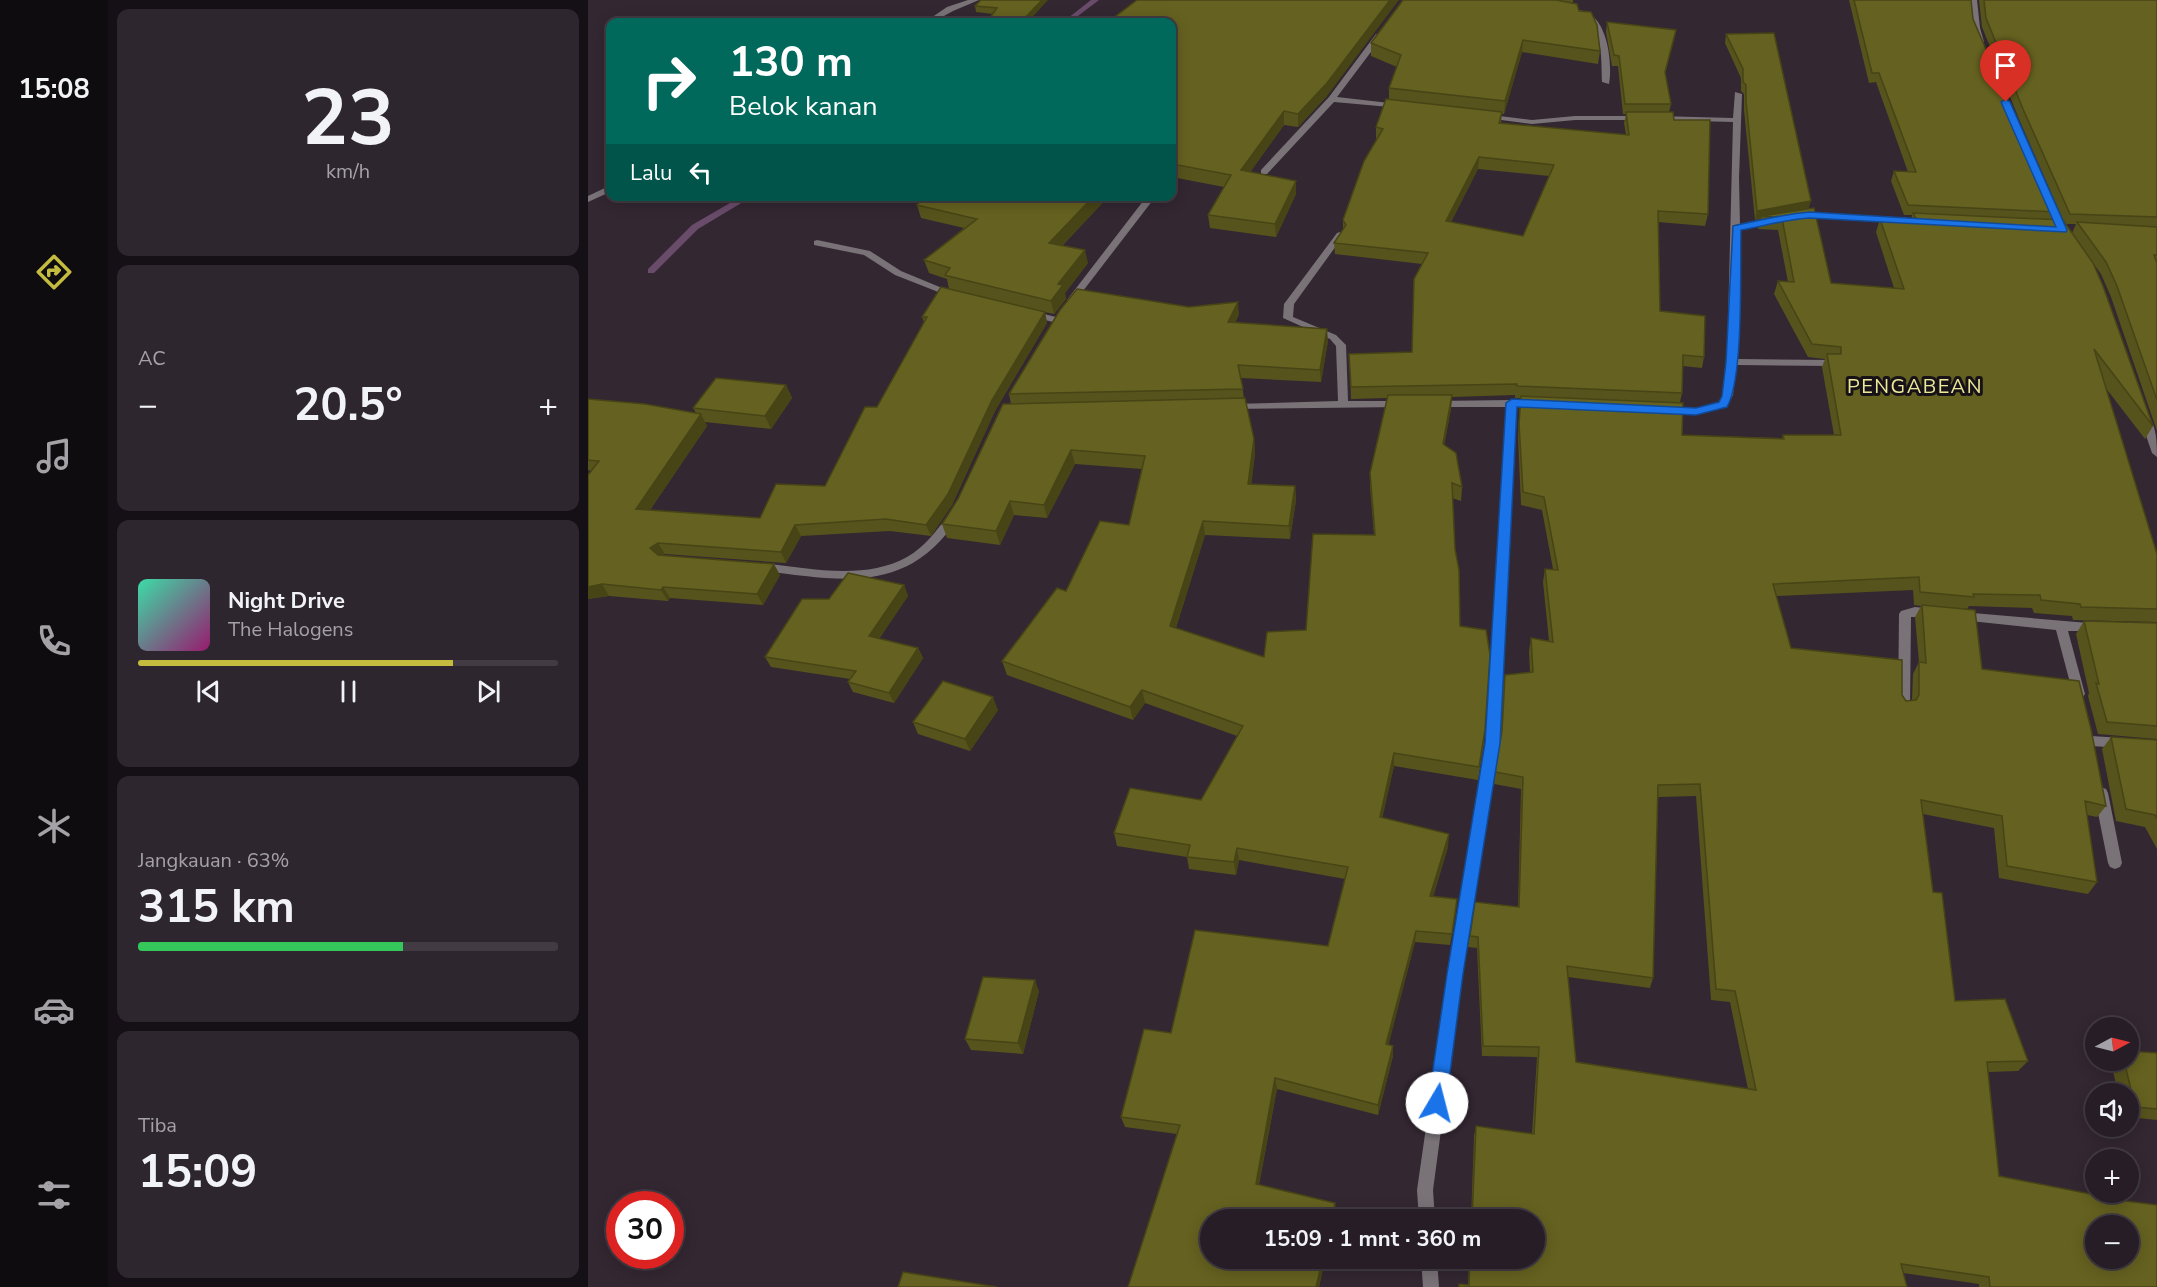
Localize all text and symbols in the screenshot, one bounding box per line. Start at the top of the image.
text: 130 m [729,34,853,91]
pin [1980,40,2031,102]
icon: right [630,42,708,120]
icon: arrive [1989,49,2022,82]
text: 23 [301,65,395,172]
text: 15:08 [18,71,90,108]
text: Belok kanan [729,88,878,125]
icon: left [684,156,717,189]
text: km/h [326,158,370,185]
text: Lalu [630,158,672,188]
icon: directions [33,251,75,293]
text: AC [138,345,166,372]
district label: PENGABEAN [1847,373,1983,400]
text: 20.5° [293,375,403,436]
text: − [138,383,158,428]
text: + [538,383,558,428]
icon: music [33,435,75,477]
text: Night Drive [228,586,345,616]
text: The Halogens [228,616,353,643]
icon: phone [33,620,75,662]
icon: previous [192,675,225,708]
icon: pause [332,675,365,708]
icon: next [472,675,505,708]
icon: climate [33,805,75,847]
text: Jangkauan · 63% [138,847,289,874]
text: 315 km [138,877,295,938]
icon: car [33,989,75,1031]
north arrow [2085,1017,2139,1071]
map controls [2085,1017,2139,1269]
position arrow [1405,1071,1469,1135]
button: sound [2085,1083,2139,1137]
text: Tiba [138,1112,177,1139]
text: 15:09 [138,1142,257,1203]
button: + [2085,1149,2139,1203]
icon: filters [33,1174,75,1216]
speed limit sign: 30 [606,1191,684,1269]
button: − [2085,1215,2139,1269]
text: 15:09 · 1 mnt · 360 m [1264,1224,1481,1254]

